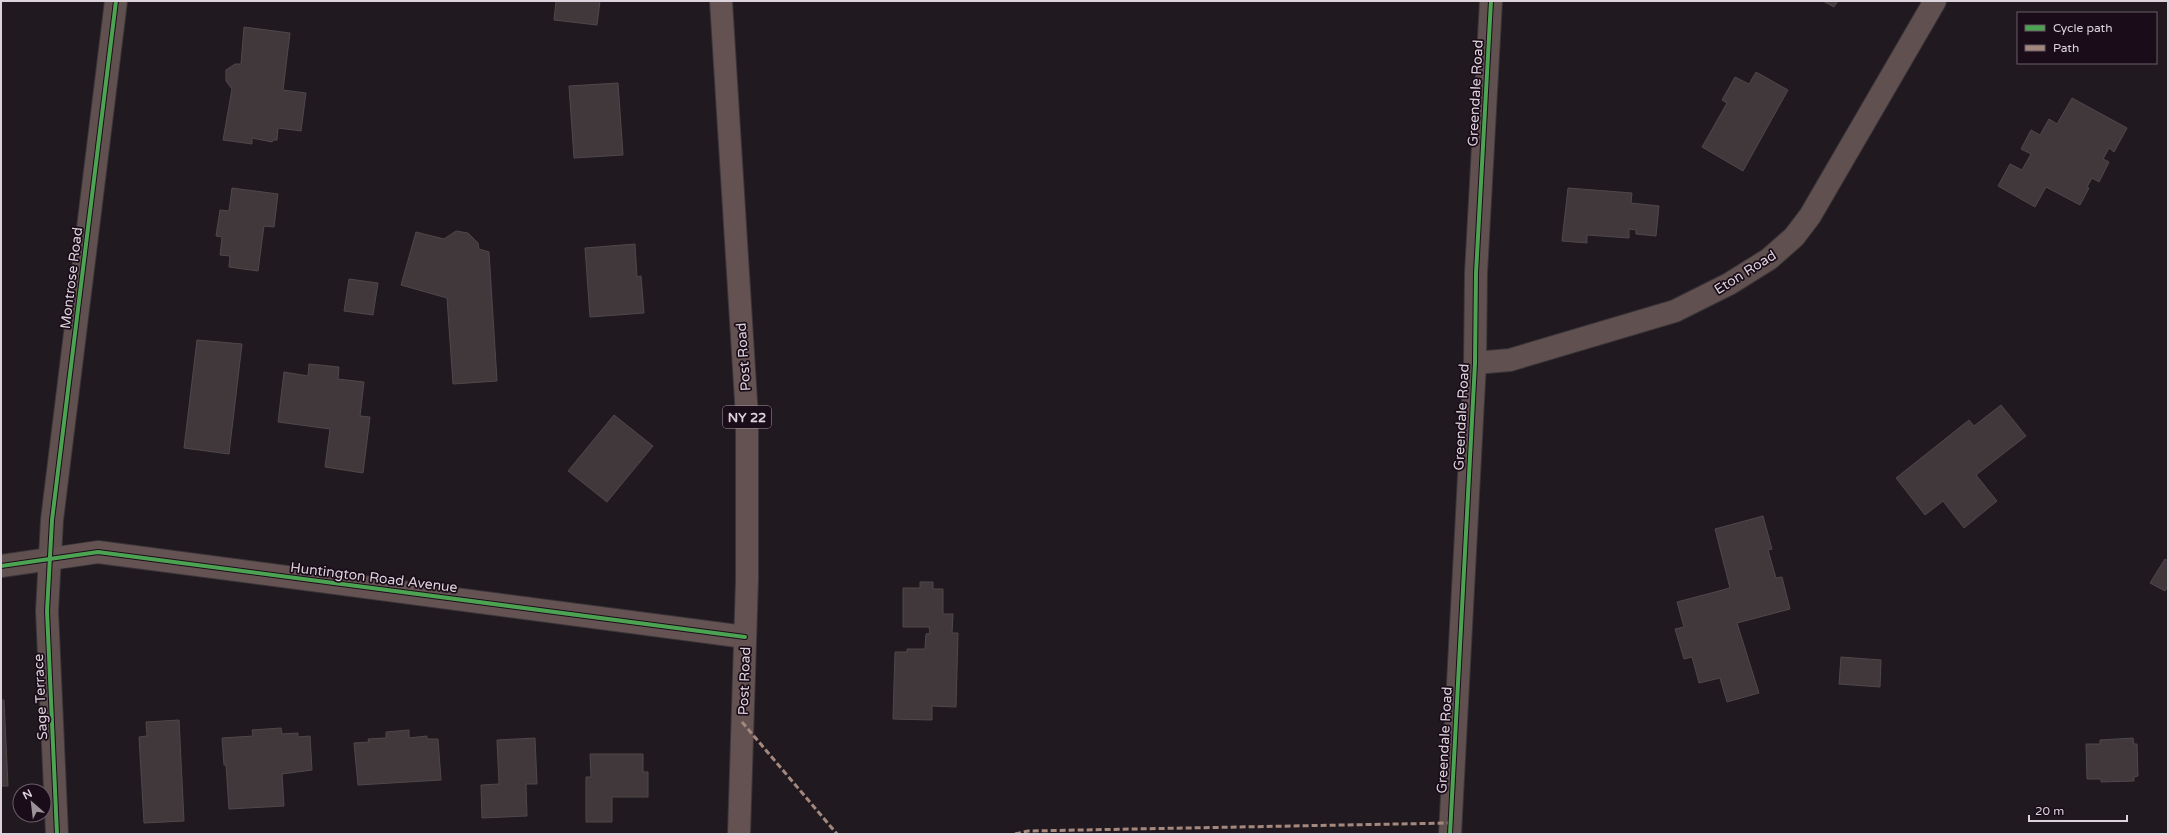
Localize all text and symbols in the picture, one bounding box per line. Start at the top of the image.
legend [2017,12,2157,64]
text: Cycle path [2053,21,2112,35]
street label: Greendale Road [1464,39,1487,147]
text: Path [2053,41,2079,55]
street label: Montrose Road [57,226,86,330]
street label: Eton Road [1711,247,1779,298]
street label: Post Road [733,322,754,392]
street label: Greendale Road [1450,363,1473,471]
road number: NY 22 [723,406,771,428]
street label: Huntington Road Avenue [289,559,459,596]
street label: Post Road [735,646,754,716]
street label: Sage Terrace [30,653,51,741]
street label: Greendale Road [1433,686,1456,794]
north arrow [12,783,52,823]
text: N [21,787,34,802]
scale bar [2029,797,2127,823]
text: 20 m [2035,804,2064,818]

